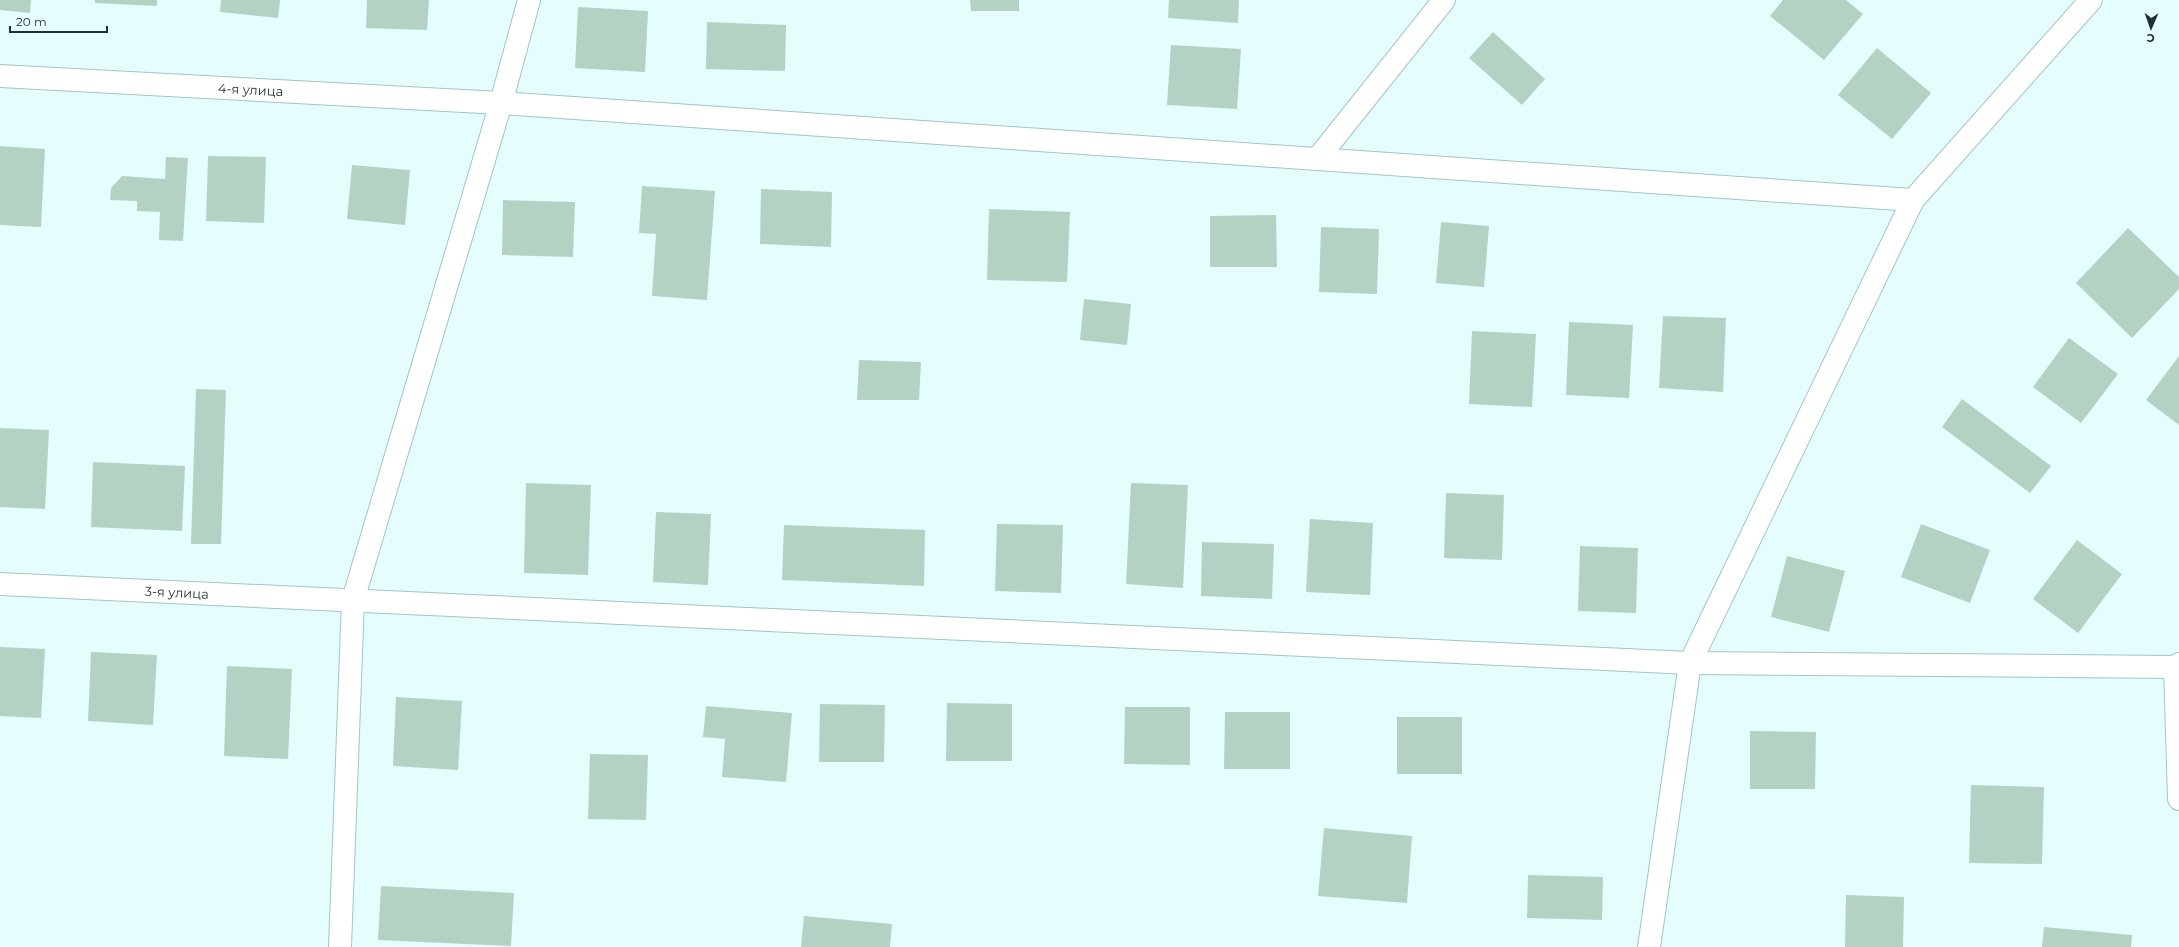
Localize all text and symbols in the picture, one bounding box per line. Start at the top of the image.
scale bar [10,8,107,34]
north arrow [2131,8,2171,48]
text: 20 m [16,14,47,29]
text: С [2146,31,2155,45]
street label: 4-я улица [218,80,284,99]
street label: 3-я улица [144,583,209,602]

